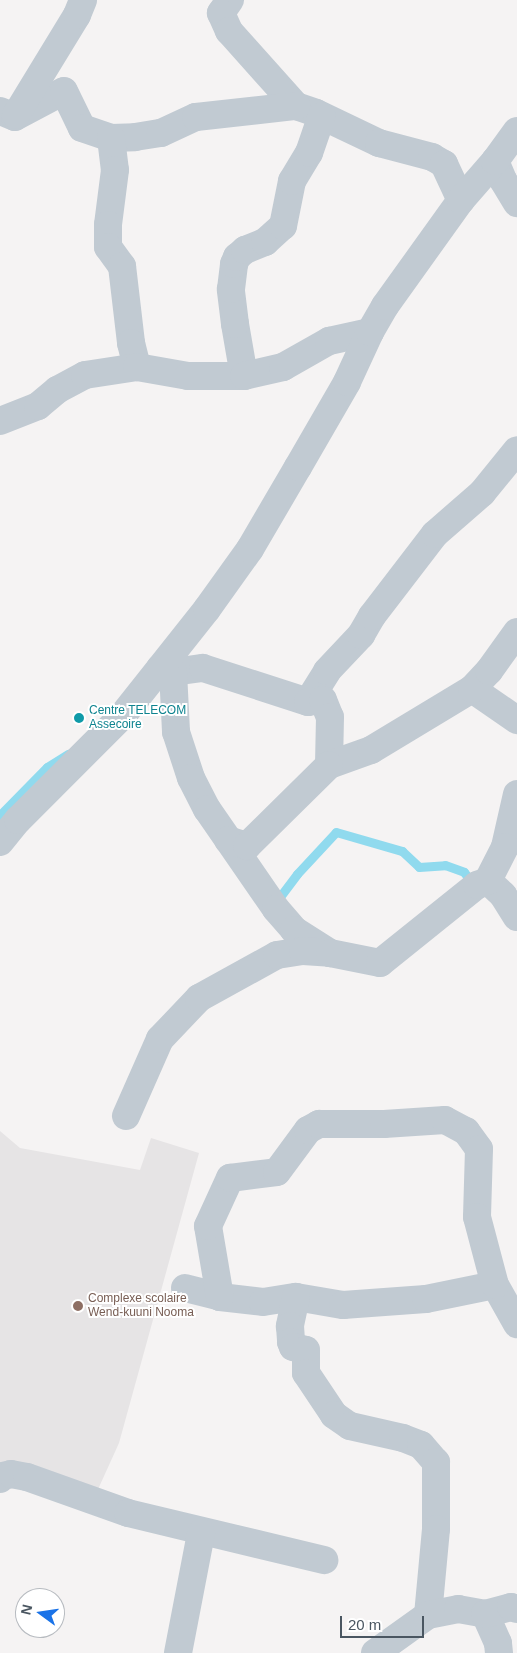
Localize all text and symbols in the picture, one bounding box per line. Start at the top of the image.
place label: Centre TELECOM Assecoire [89,704,186,732]
marker: Centre TELECOM Assecoire [73,712,85,724]
place label: Complexe scolaire Wend-kuuni Nooma [88,1292,194,1320]
marker: Complexe scolaire Wend-kuuni Nooma [72,1300,84,1312]
north arrow [15,1588,65,1638]
text: N [17,1603,35,1616]
scale bar [342,1606,426,1638]
text: 20 m [348,1616,381,1633]

